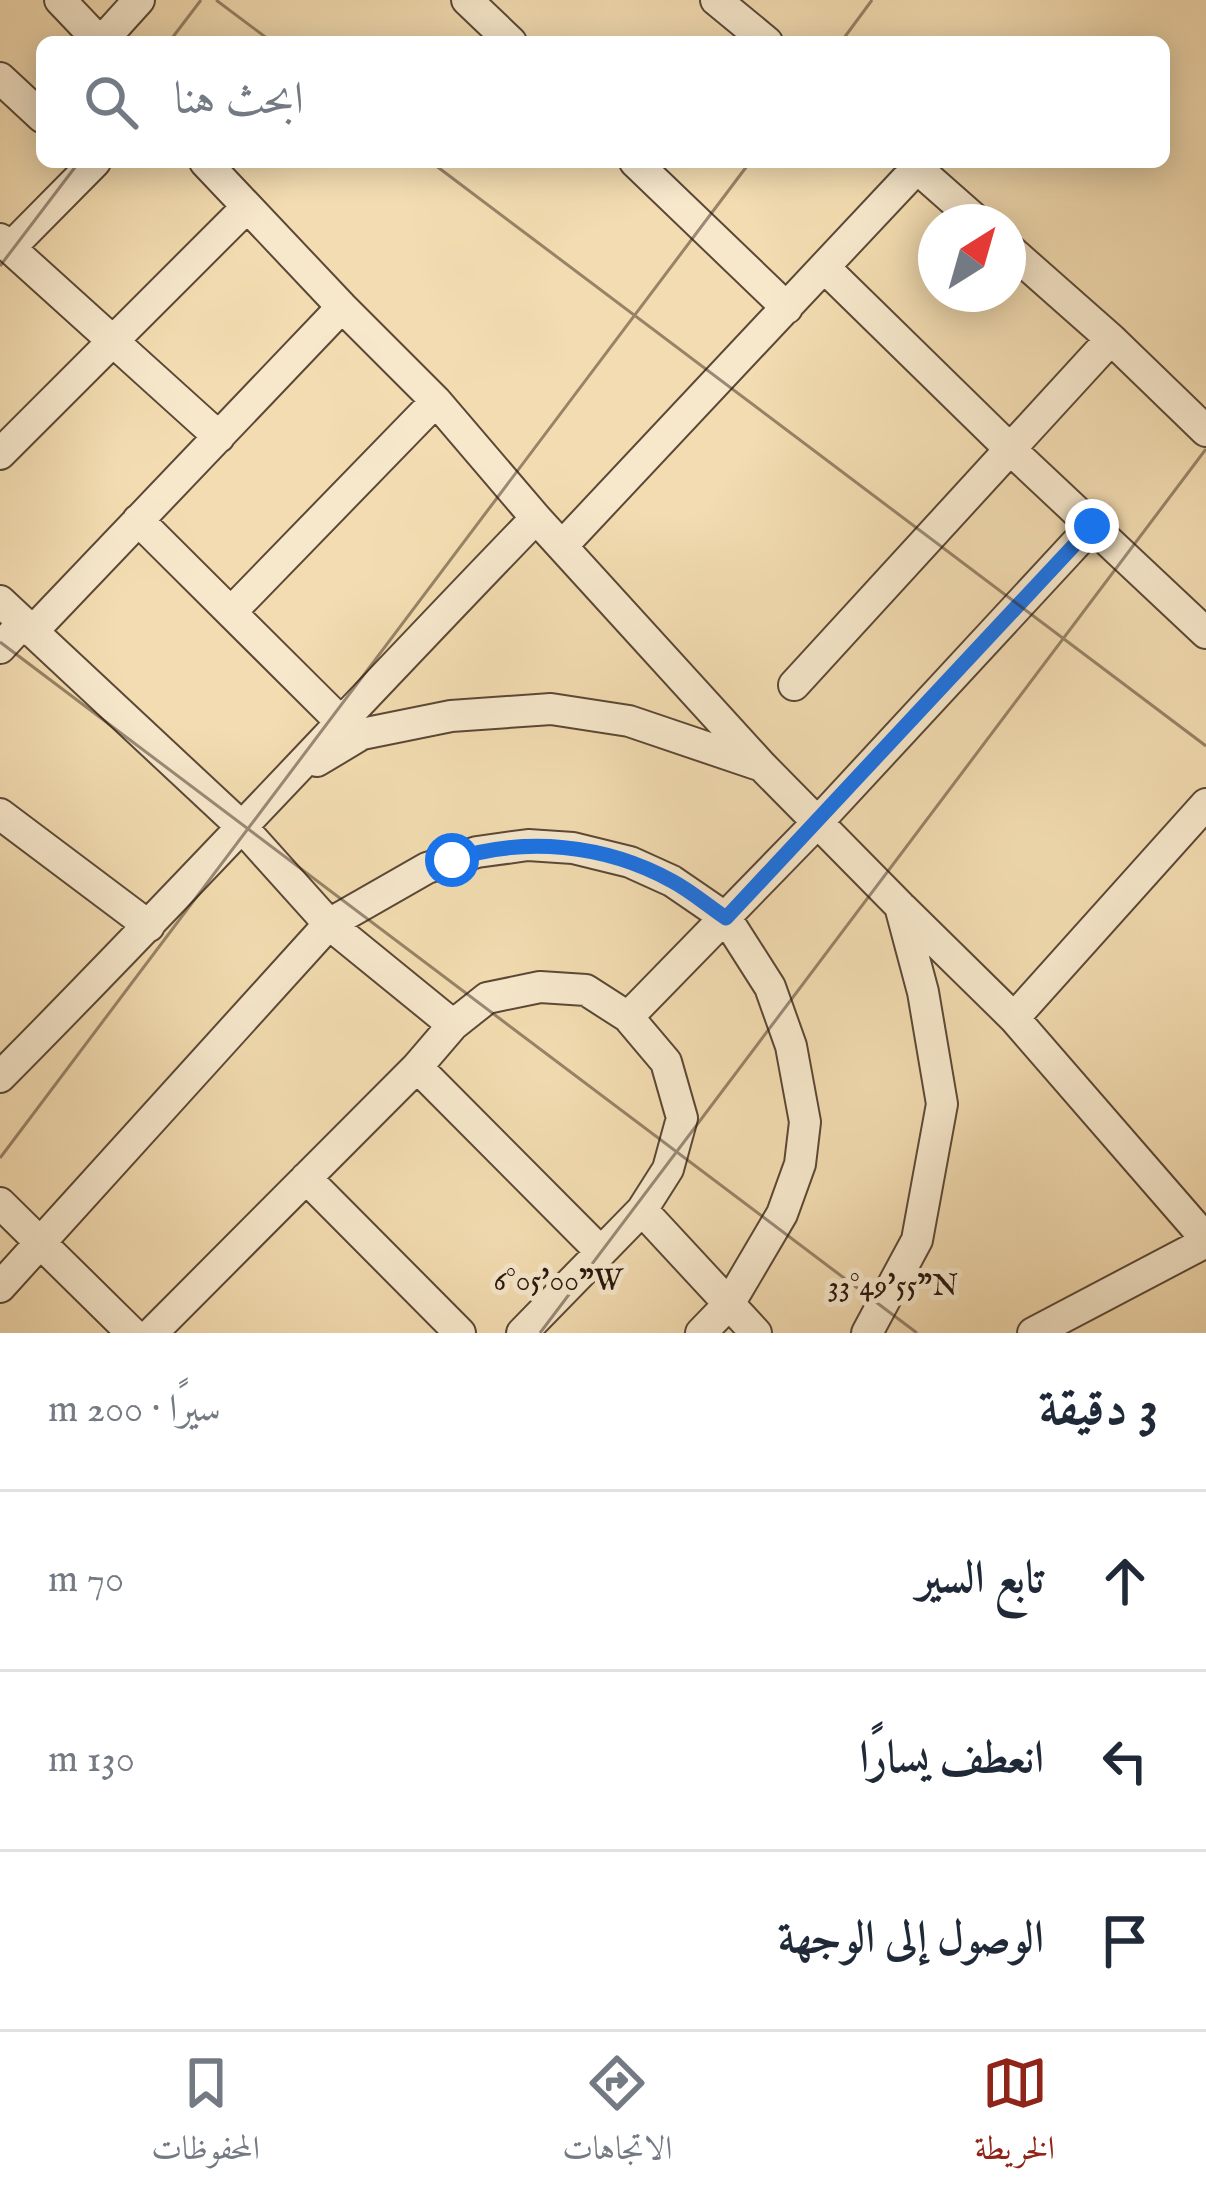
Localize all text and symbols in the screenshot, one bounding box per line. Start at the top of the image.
search box [36,36,1170,168]
icon: search [78,69,144,135]
text: ابحث هنا [174,72,304,129]
north arrow [918,204,1026,312]
route end [1065,499,1119,553]
route start [425,833,479,887]
text: 6°05'00"W [493,1263,624,1301]
text: 33°49'55"N [828,1268,958,1306]
text: 3 دقيقة [1039,1378,1158,1443]
text: سيرًا · 200 m [48,1386,221,1435]
icon: ahead [1092,1548,1158,1614]
text: تابع السير [917,1551,1044,1608]
text: 70 m [48,1556,124,1605]
icon: left [1092,1728,1158,1794]
text: انعطف يسارًا [859,1731,1044,1788]
text: 130 m [48,1736,135,1785]
icon: arrive [1092,1908,1158,1974]
text: الوصول إلى الوجهة [778,1911,1044,1968]
tab: المحفوظات [151,2050,260,2180]
tab: الاتجاهات [562,2050,672,2180]
tab: الخريطة [975,2050,1055,2180]

